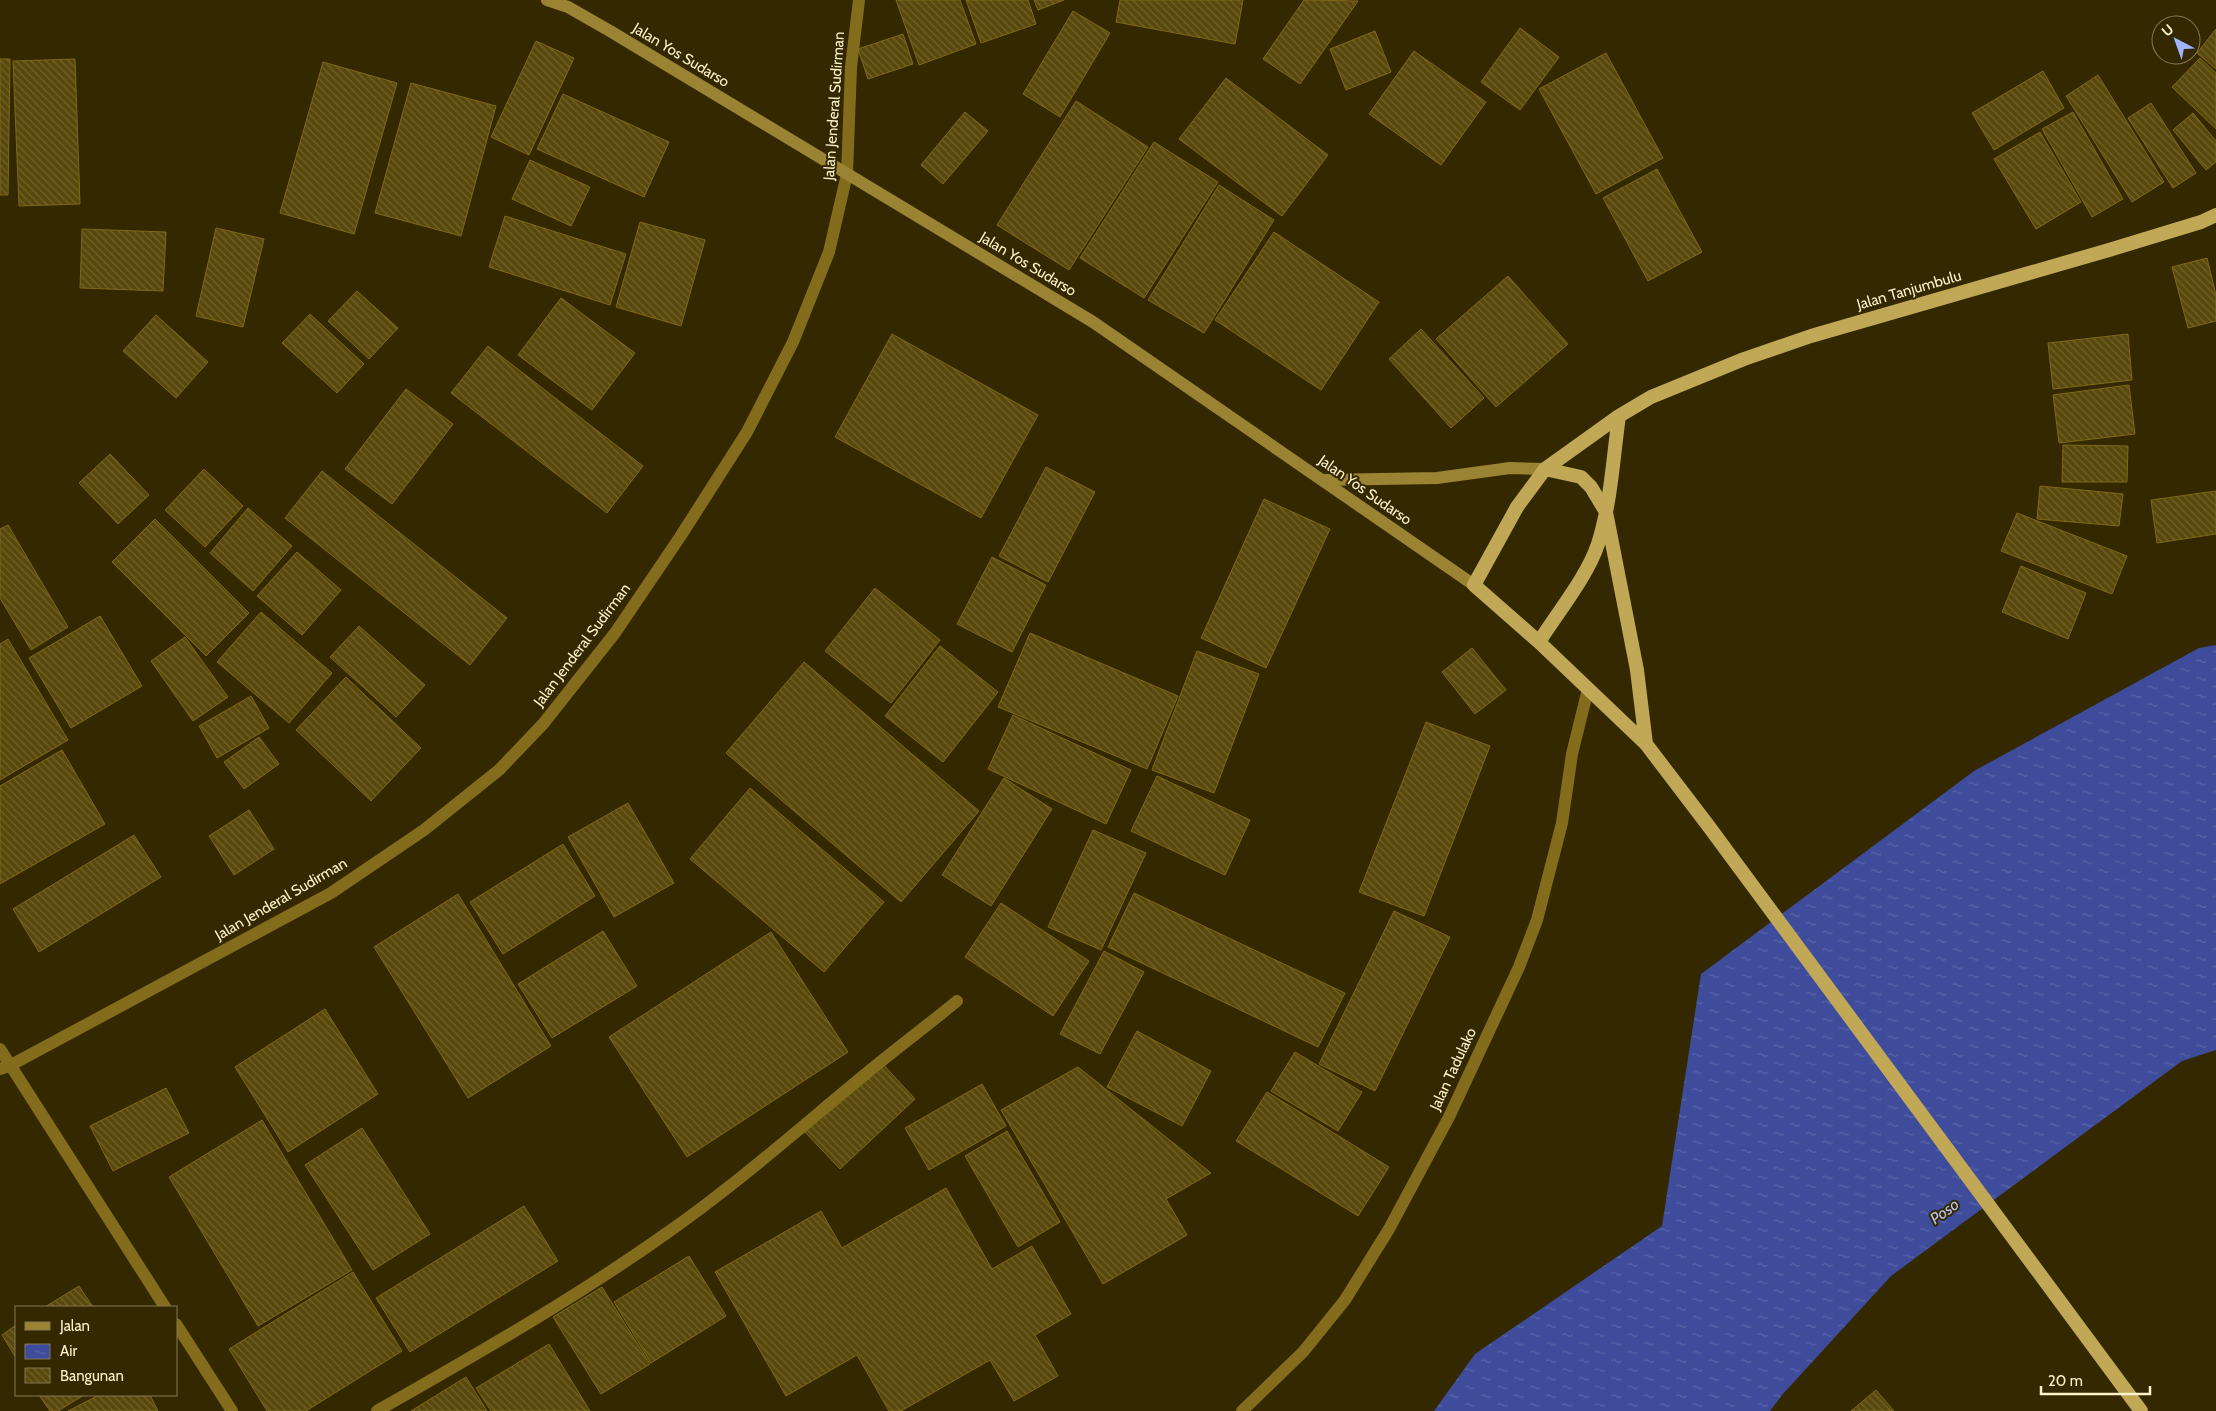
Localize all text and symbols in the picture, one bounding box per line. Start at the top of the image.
north arrow [2151,15,2201,65]
street label: Jalan Yos Sudarso [628,19,733,91]
text: U [2158,20,2177,40]
street label: Jalan Jenderal Sudirman [820,31,848,182]
street label: Jalan Yos Sudarso [975,228,1080,300]
street label: Jalan Tanjumbulu [1854,266,1963,314]
street label: Jalan Yos Sudarso [1314,451,1415,529]
street label: Jalan Jenderal Sudirman [529,580,634,711]
street label: Jalan Jenderal Sudirman [211,854,350,945]
street label: Jalan Tadulako [1426,1025,1480,1114]
water label: Poso [1926,1195,1962,1228]
legend [15,1306,178,1396]
text: Jalan [59,1317,90,1335]
text: Air [60,1342,77,1360]
scale bar [2041,1364,2150,1396]
text: Bangunan [60,1367,124,1385]
text: 20 m [2048,1372,2083,1390]

